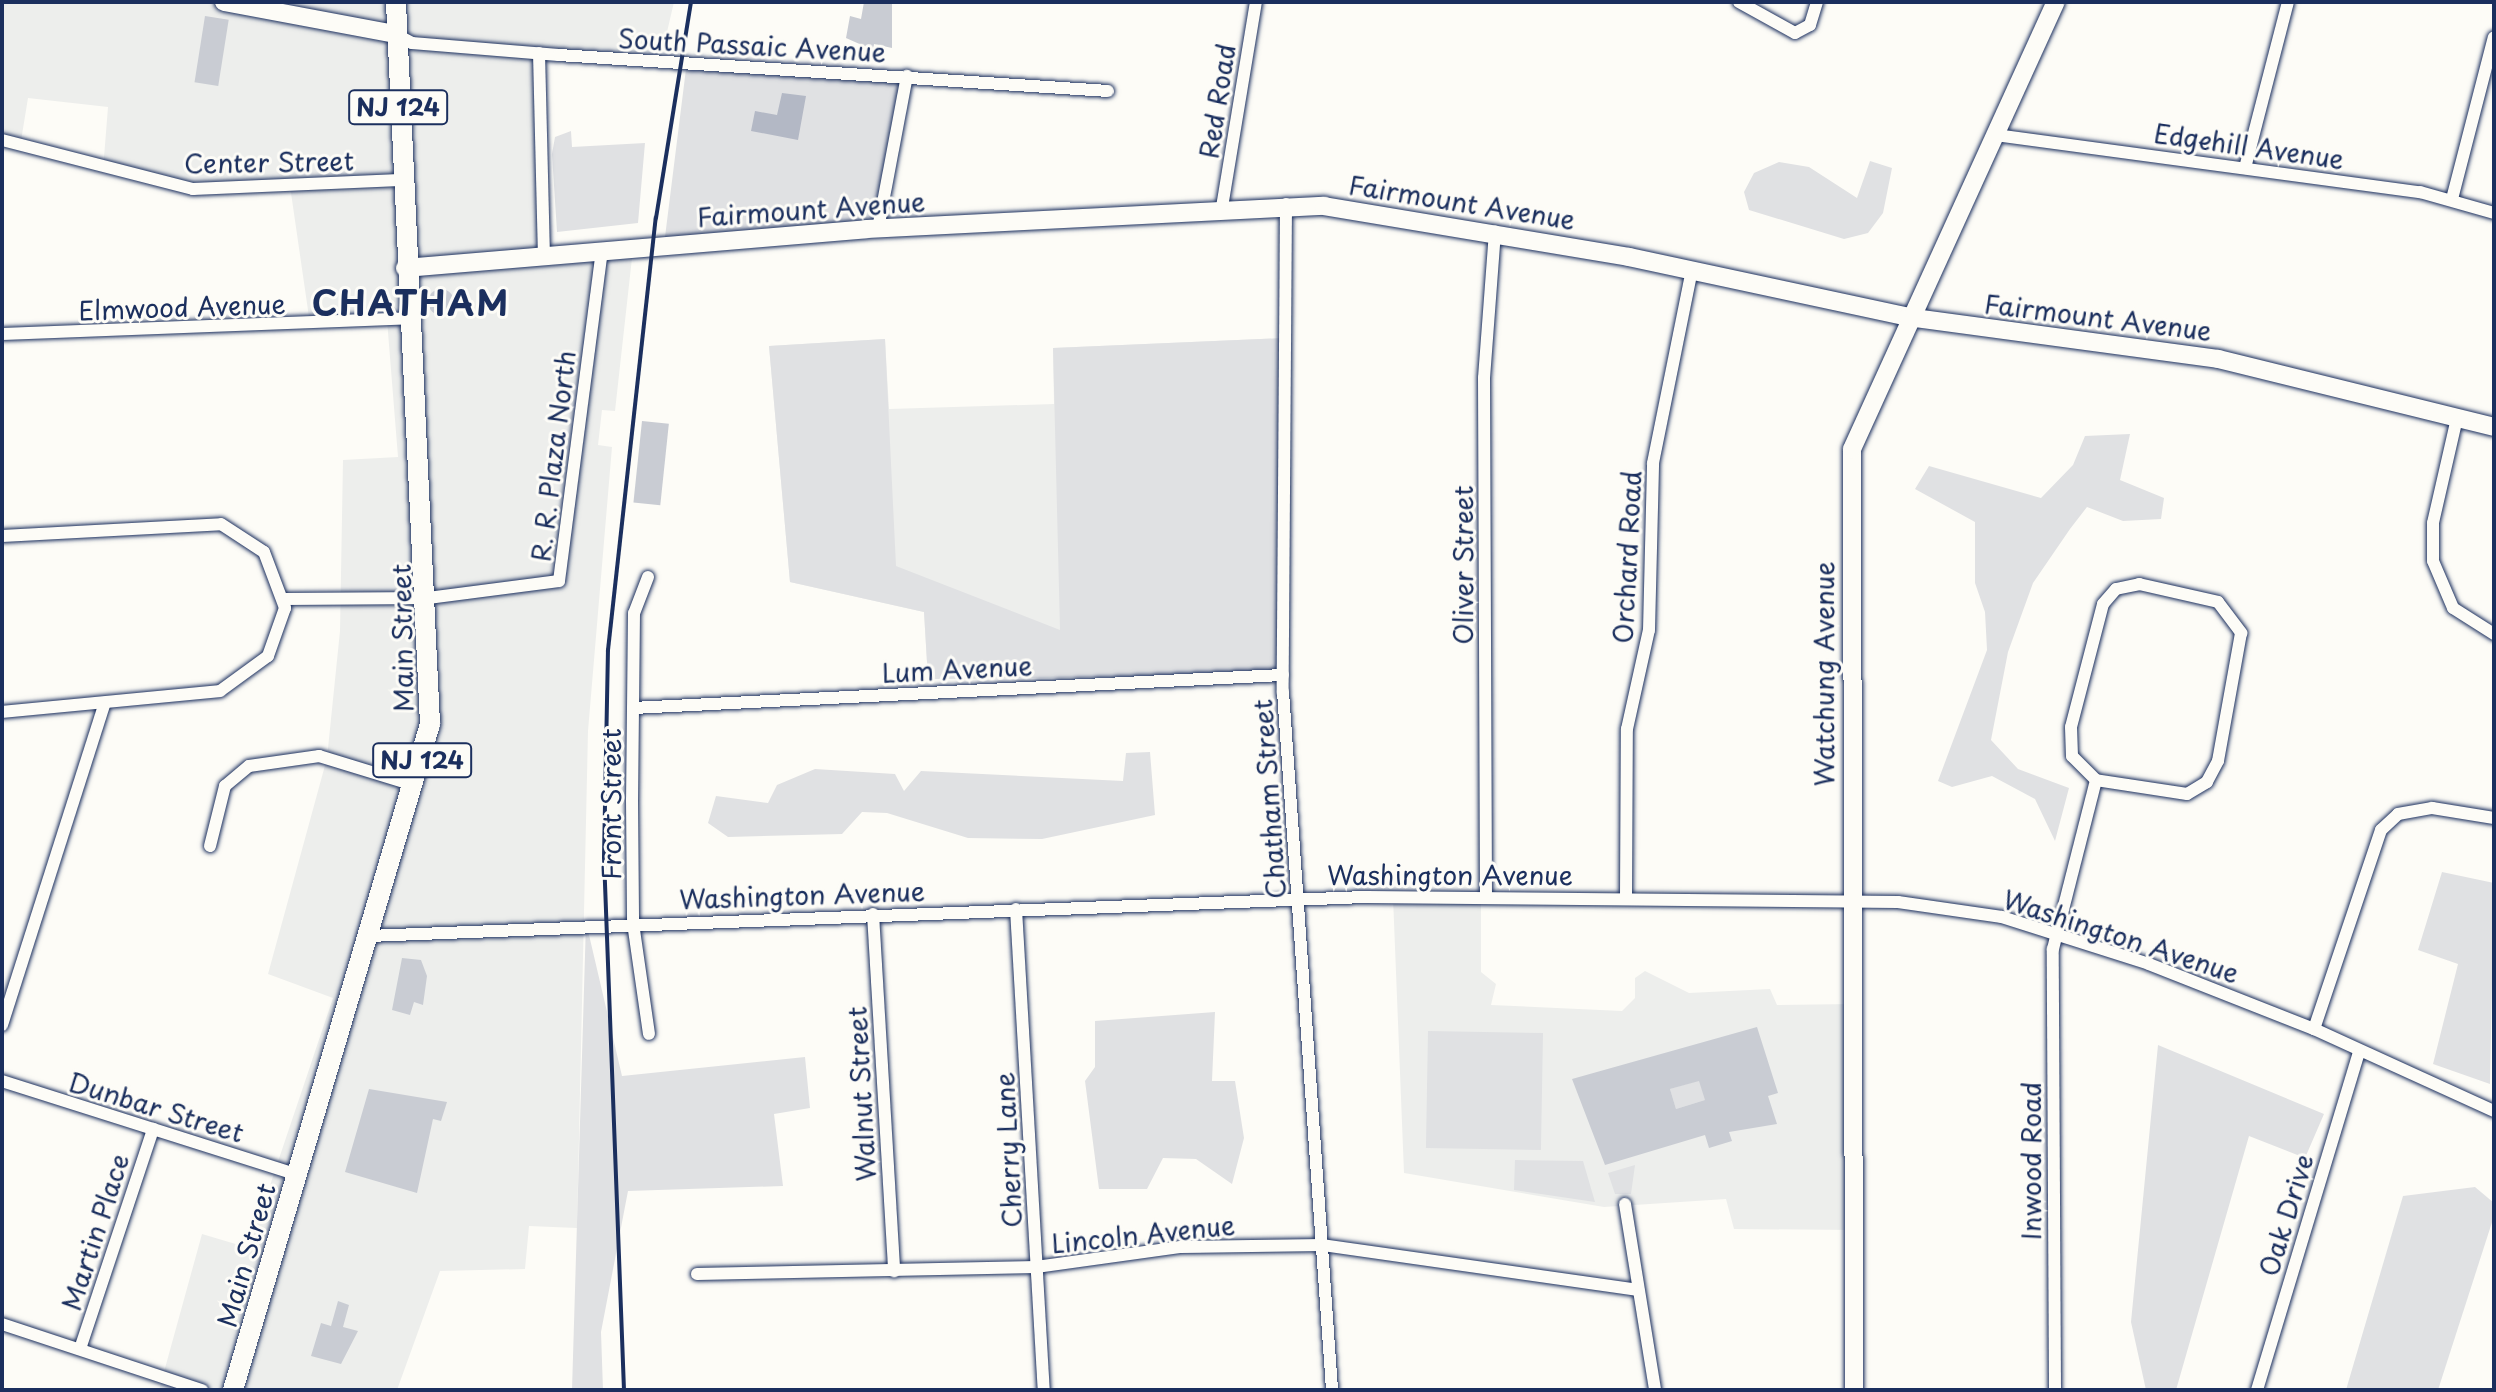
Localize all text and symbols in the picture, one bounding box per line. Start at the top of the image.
street label: South Passaic Avenue [616,22,888,68]
street label: Red Road [1192,40,1242,162]
road number: NJ 124 [346,87,450,127]
street label: Edgehill Avenue [2152,117,2346,175]
street label: Center Street [183,145,355,179]
street label: Fairmount Avenue [1347,169,1577,235]
street label: Fairmount Avenue [697,186,925,232]
district label: CHATHAM [312,283,510,323]
street label: Elmwood Avenue [77,288,287,326]
street label: Fairmount Avenue [1983,288,2213,346]
street label: R. R. Plaza North [524,347,582,565]
street label: Orchard Road [1607,469,1647,645]
street label: Oliver Street [1447,485,1479,645]
street label: Watchung Avenue [1808,562,1840,786]
street label: Main Street [385,563,419,713]
street label: Lum Avenue [881,649,1033,689]
street label: Chatham Street [1246,697,1292,901]
street label: Front Street [595,728,627,880]
road number: NJ 124 [370,740,474,780]
street label: Washington Avenue [1329,859,1571,891]
street label: Washington Avenue [680,875,924,915]
street label: Washington Avenue [2001,884,2241,988]
street label: Walnut Street [841,1006,881,1182]
street label: Dunbar Street [64,1065,248,1149]
street label: Cherry Lane [988,1071,1028,1229]
street label: Inwood Road [2015,1081,2047,1241]
street label: Oak Drive [2252,1149,2320,1281]
street label: Martin Place [55,1150,135,1314]
street label: Main Street [210,1179,282,1331]
street label: Lincoln Avenue [1050,1209,1236,1259]

